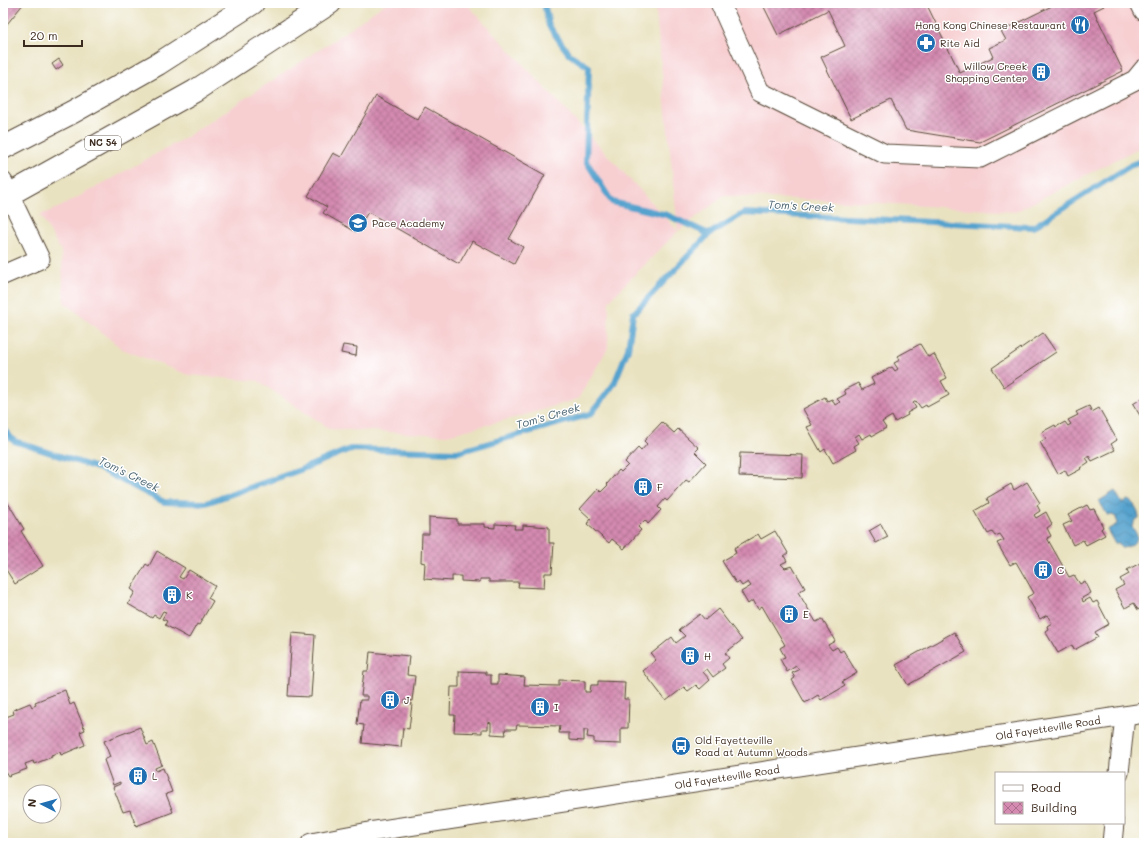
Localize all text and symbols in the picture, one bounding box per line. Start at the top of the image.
restaurant icon: Hong Kong Chinese Restaurant [1069,14,1091,36]
place label: Hong Kong Chinese Restaurant [915,18,1066,32]
scale bar [24,22,82,48]
text: 20 m [30,27,58,43]
pharmacy icon: Rite Aid [915,32,937,54]
place label: Rite Aid [940,36,980,50]
place label: Willow Creek Shopping Center [945,59,1027,85]
building icon: Willow Creek Shopping Center [1030,61,1052,83]
road number: NC 54 [85,136,121,150]
water label: Tom's Creek [768,196,834,215]
school or university icon: Pace Academy [347,212,369,234]
place label: Pace Academy [372,216,444,230]
water label: Tom's Creek [514,399,582,432]
water label: Tom's Creek [96,452,162,495]
building icon: F [632,476,654,498]
place label: F [657,480,663,494]
building icon: C [1032,559,1054,581]
place label: C [1057,563,1064,577]
building icon: K [161,584,183,606]
place label: K [186,588,192,602]
building icon: E [778,603,800,625]
place label: E [803,607,809,621]
building icon: H [679,645,701,667]
place label: H [704,649,711,663]
building icon: J [379,689,401,711]
place label: J [404,693,410,707]
building icon: I [529,696,551,718]
place label: I [554,700,559,714]
street label: Old Fayetteville Road [995,713,1101,743]
place label: Old Fayetteville Road at Autumn Woods [695,733,808,759]
bus stop icon: Old Fayetteville Road at Autumn Woods [670,735,692,757]
street label: Old Fayetteville Road [674,762,780,792]
building icon: L [127,765,149,787]
place label: L [152,769,158,783]
legend [995,772,1125,824]
text: Road [1031,779,1061,795]
north arrow [22,784,62,824]
text: N [24,798,39,808]
text: Building [1031,799,1077,815]

